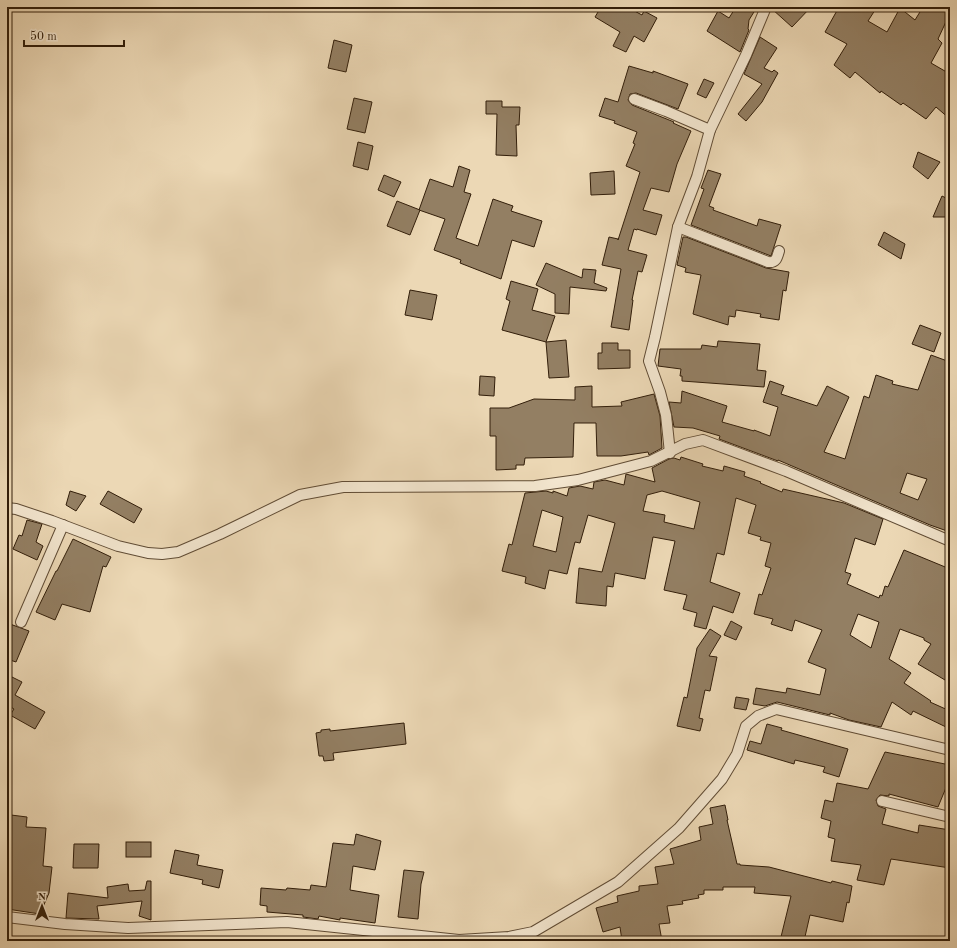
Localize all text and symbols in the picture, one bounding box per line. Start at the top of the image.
scale bar [24,22,124,48]
text: 50 m [30,30,57,43]
north arrow [22,886,62,926]
text: N [38,892,47,903]

